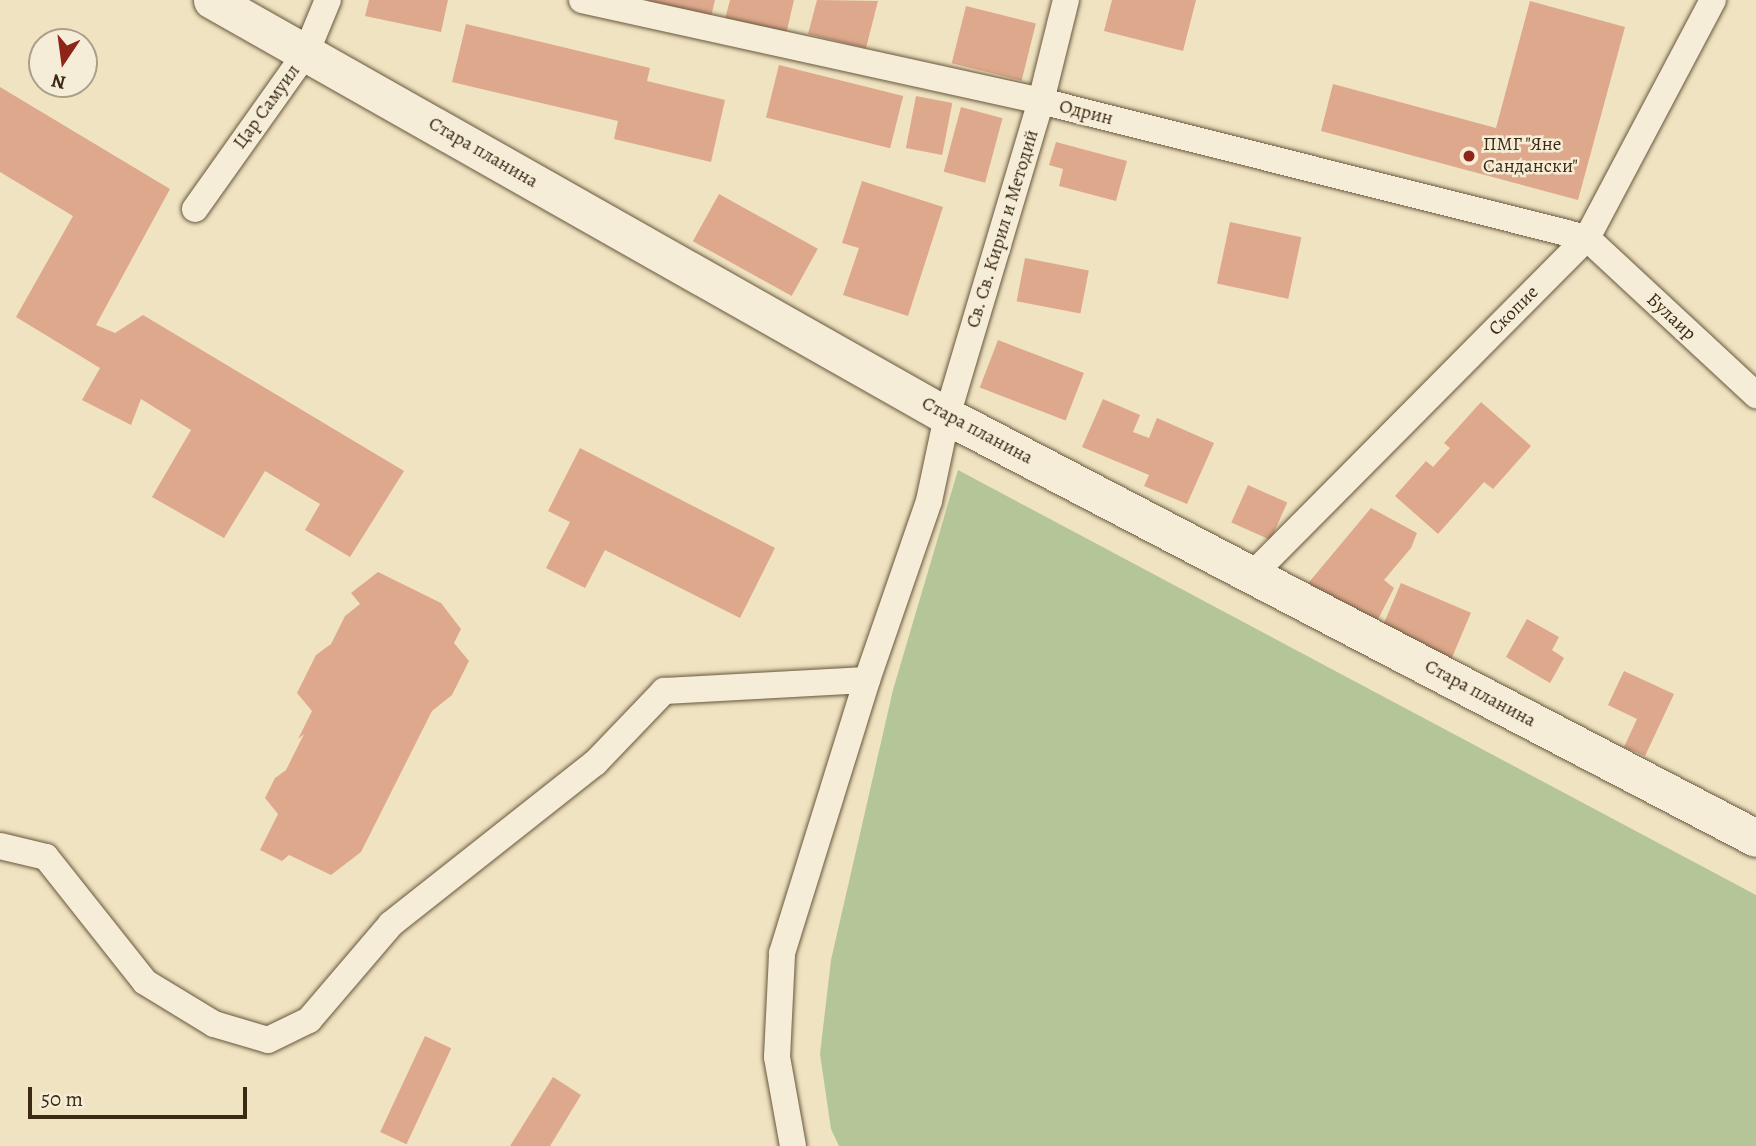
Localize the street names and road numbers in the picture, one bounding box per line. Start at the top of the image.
street label: Цар Самуил [229,60,305,154]
street label: Одрин [1057,95,1115,131]
street label: Стара планина [424,112,542,194]
street label: Св. Св. Кирил и Методий [962,127,1044,331]
street label: Скопие [1484,281,1544,341]
street label: Булаир [1642,288,1700,346]
street label: Стара планина [918,392,1036,470]
street label: Стара планина [1421,655,1539,733]

